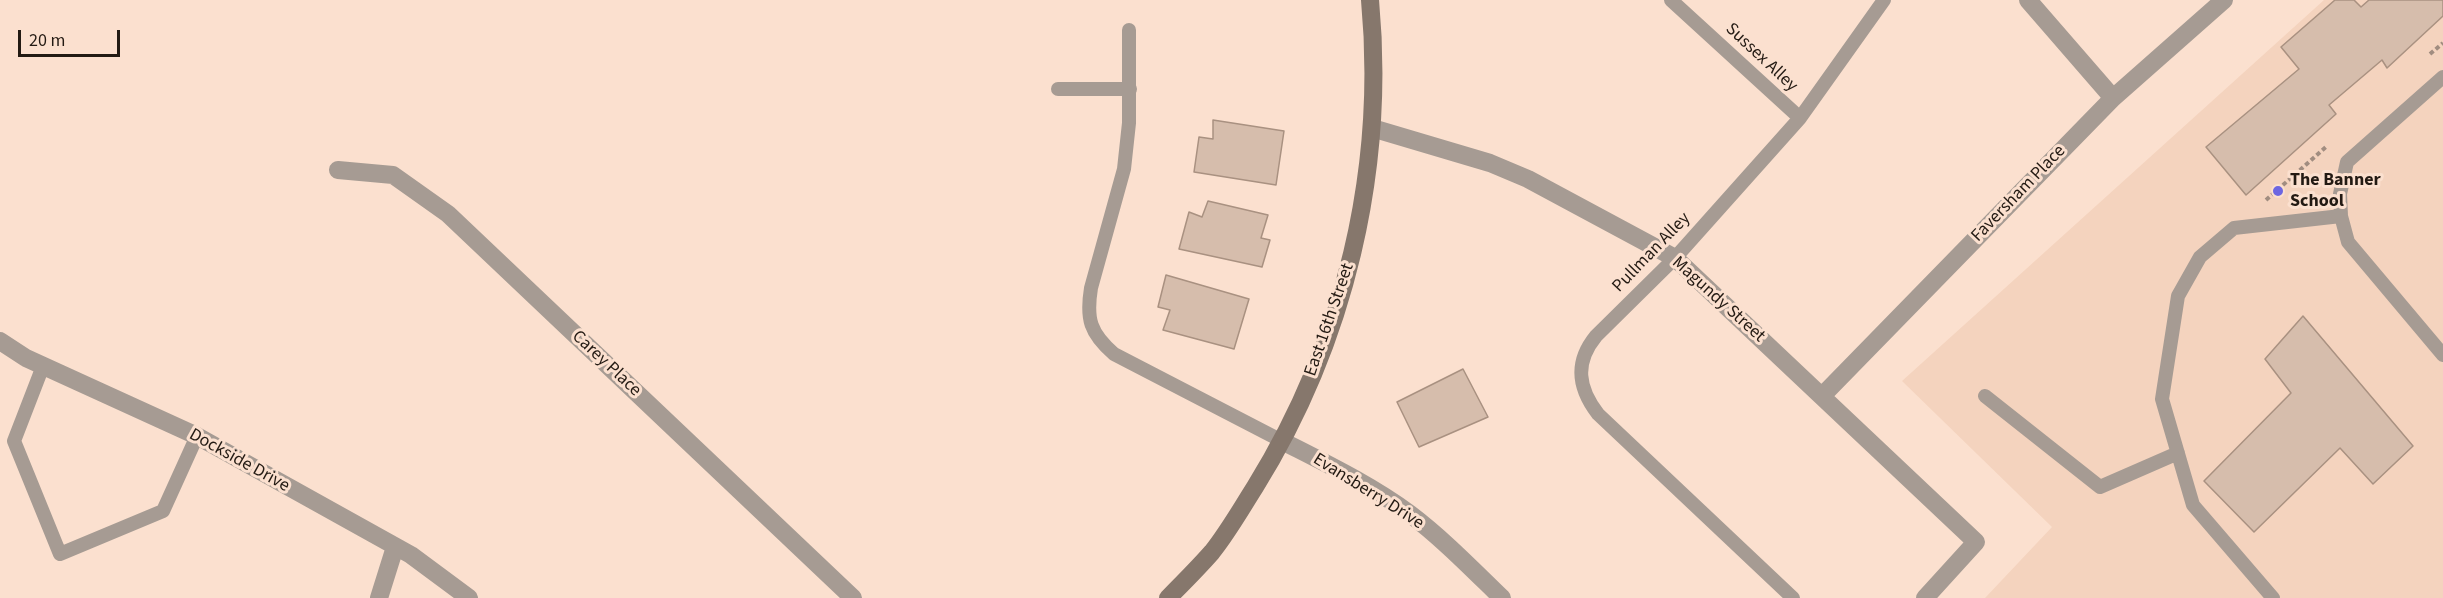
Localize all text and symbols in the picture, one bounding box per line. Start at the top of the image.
scale bar [21,18,123,56]
street label: Sussex Alley [1720,19,1802,97]
text: 20 m [29,28,65,53]
street label: Faversham Place [1967,141,2071,247]
place label: The Banner School [2290,170,2381,213]
marker: The Banner School [2271,184,2285,198]
street label: Pullman Alley [1608,208,1696,298]
street label: Magundy Street [1667,253,1769,347]
street label: East 16th Street [1301,261,1359,379]
street label: Carey Place [567,326,645,402]
street label: Dockside Drive [185,425,293,497]
street label: Evansberry Drive [1309,449,1427,535]

